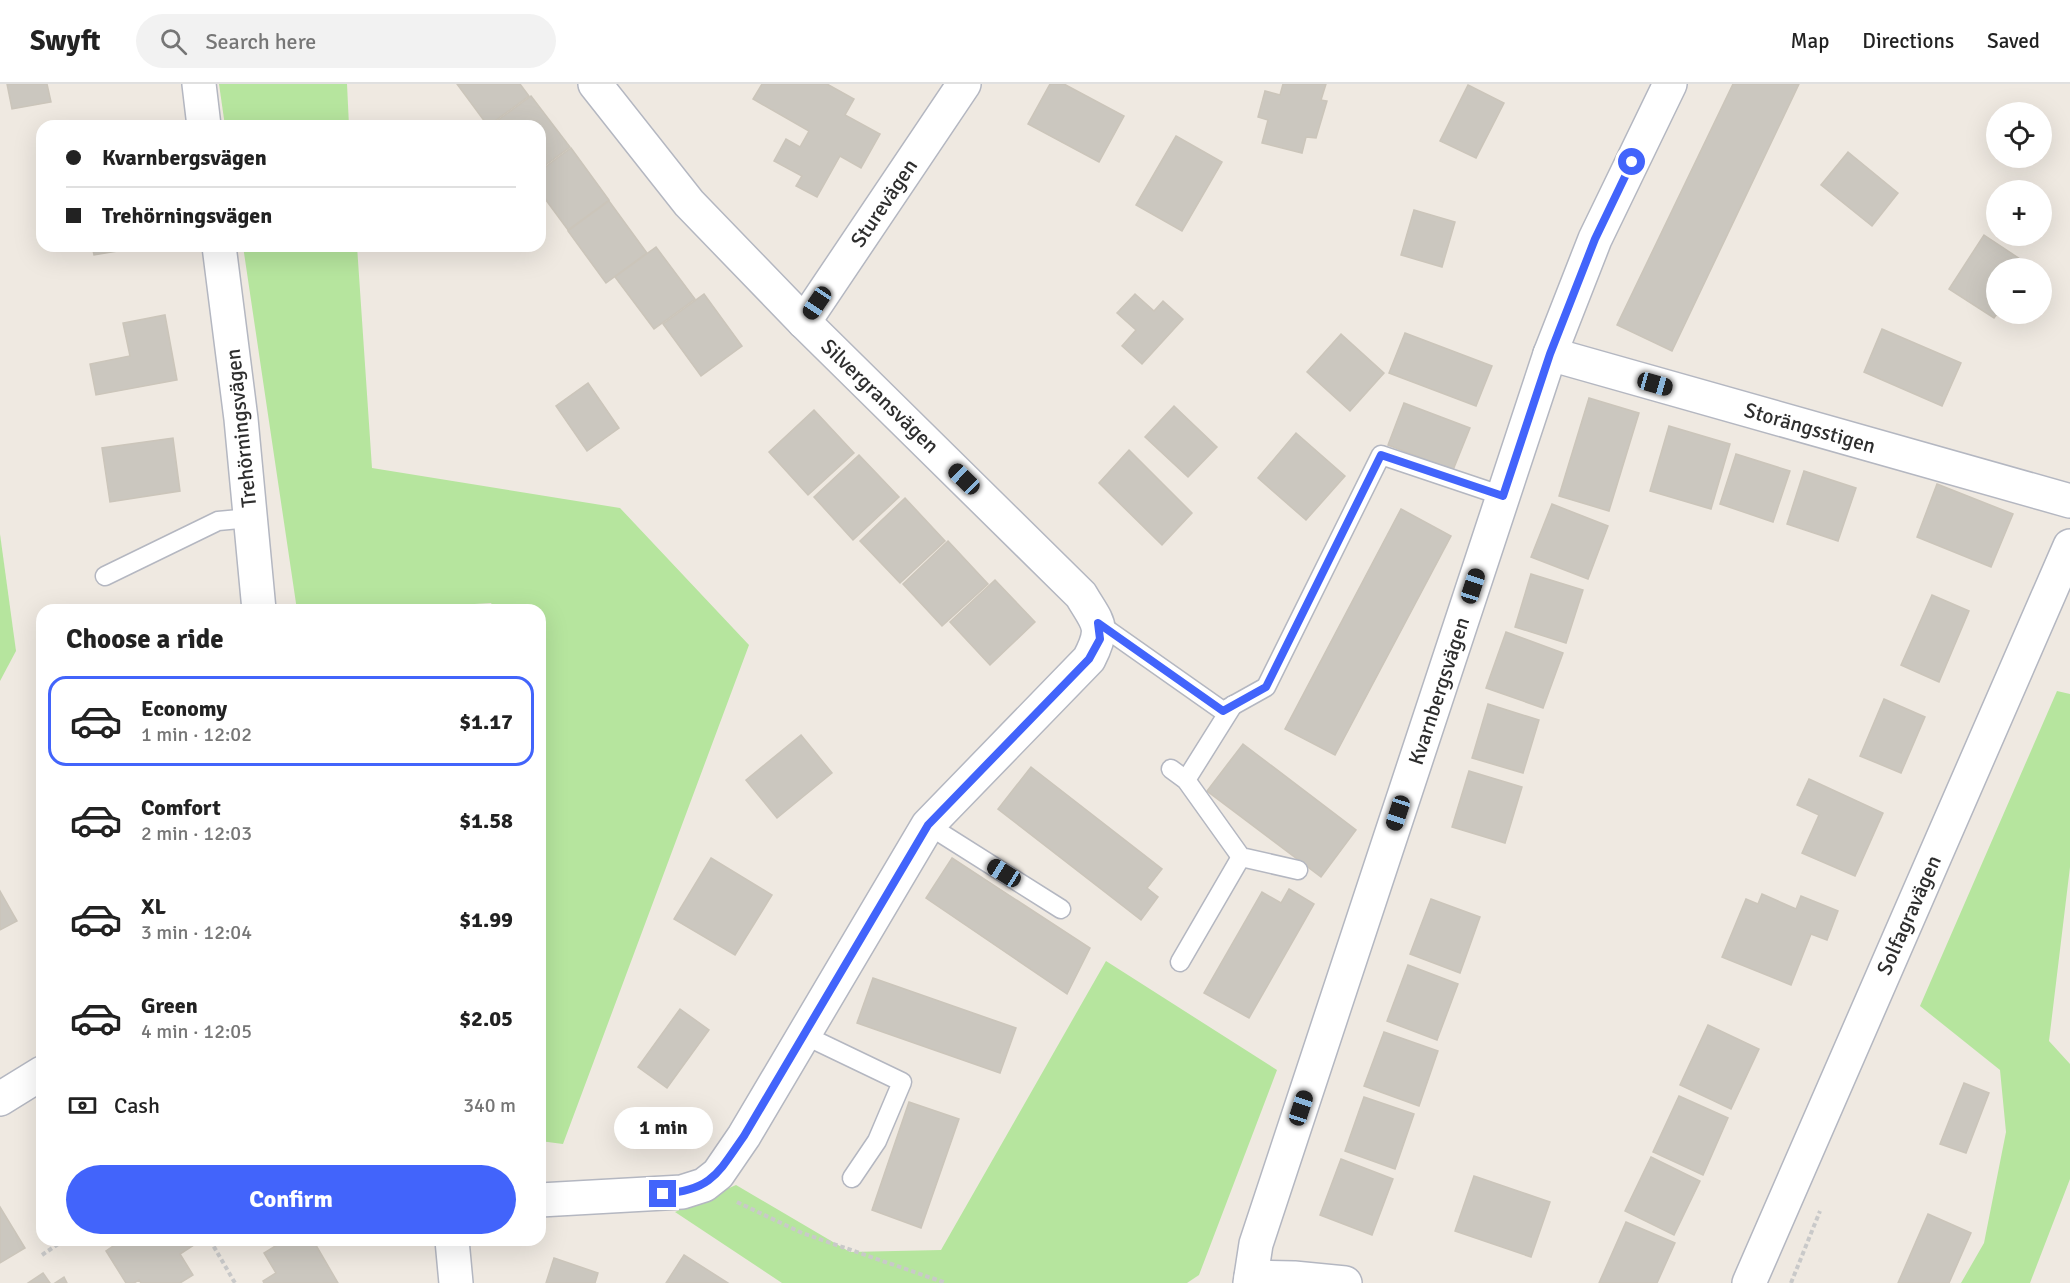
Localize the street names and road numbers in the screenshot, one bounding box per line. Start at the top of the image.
street label: Sturevägen [845,154,923,252]
street label: Silvergransvägen [816,333,944,459]
street label: Trehörningsvägen [220,347,262,509]
street label: Storängsstigen [1741,397,1879,459]
street label: Kvarnbergsvägen [1403,614,1475,768]
street label: Solfagravägen [1871,851,1947,979]

